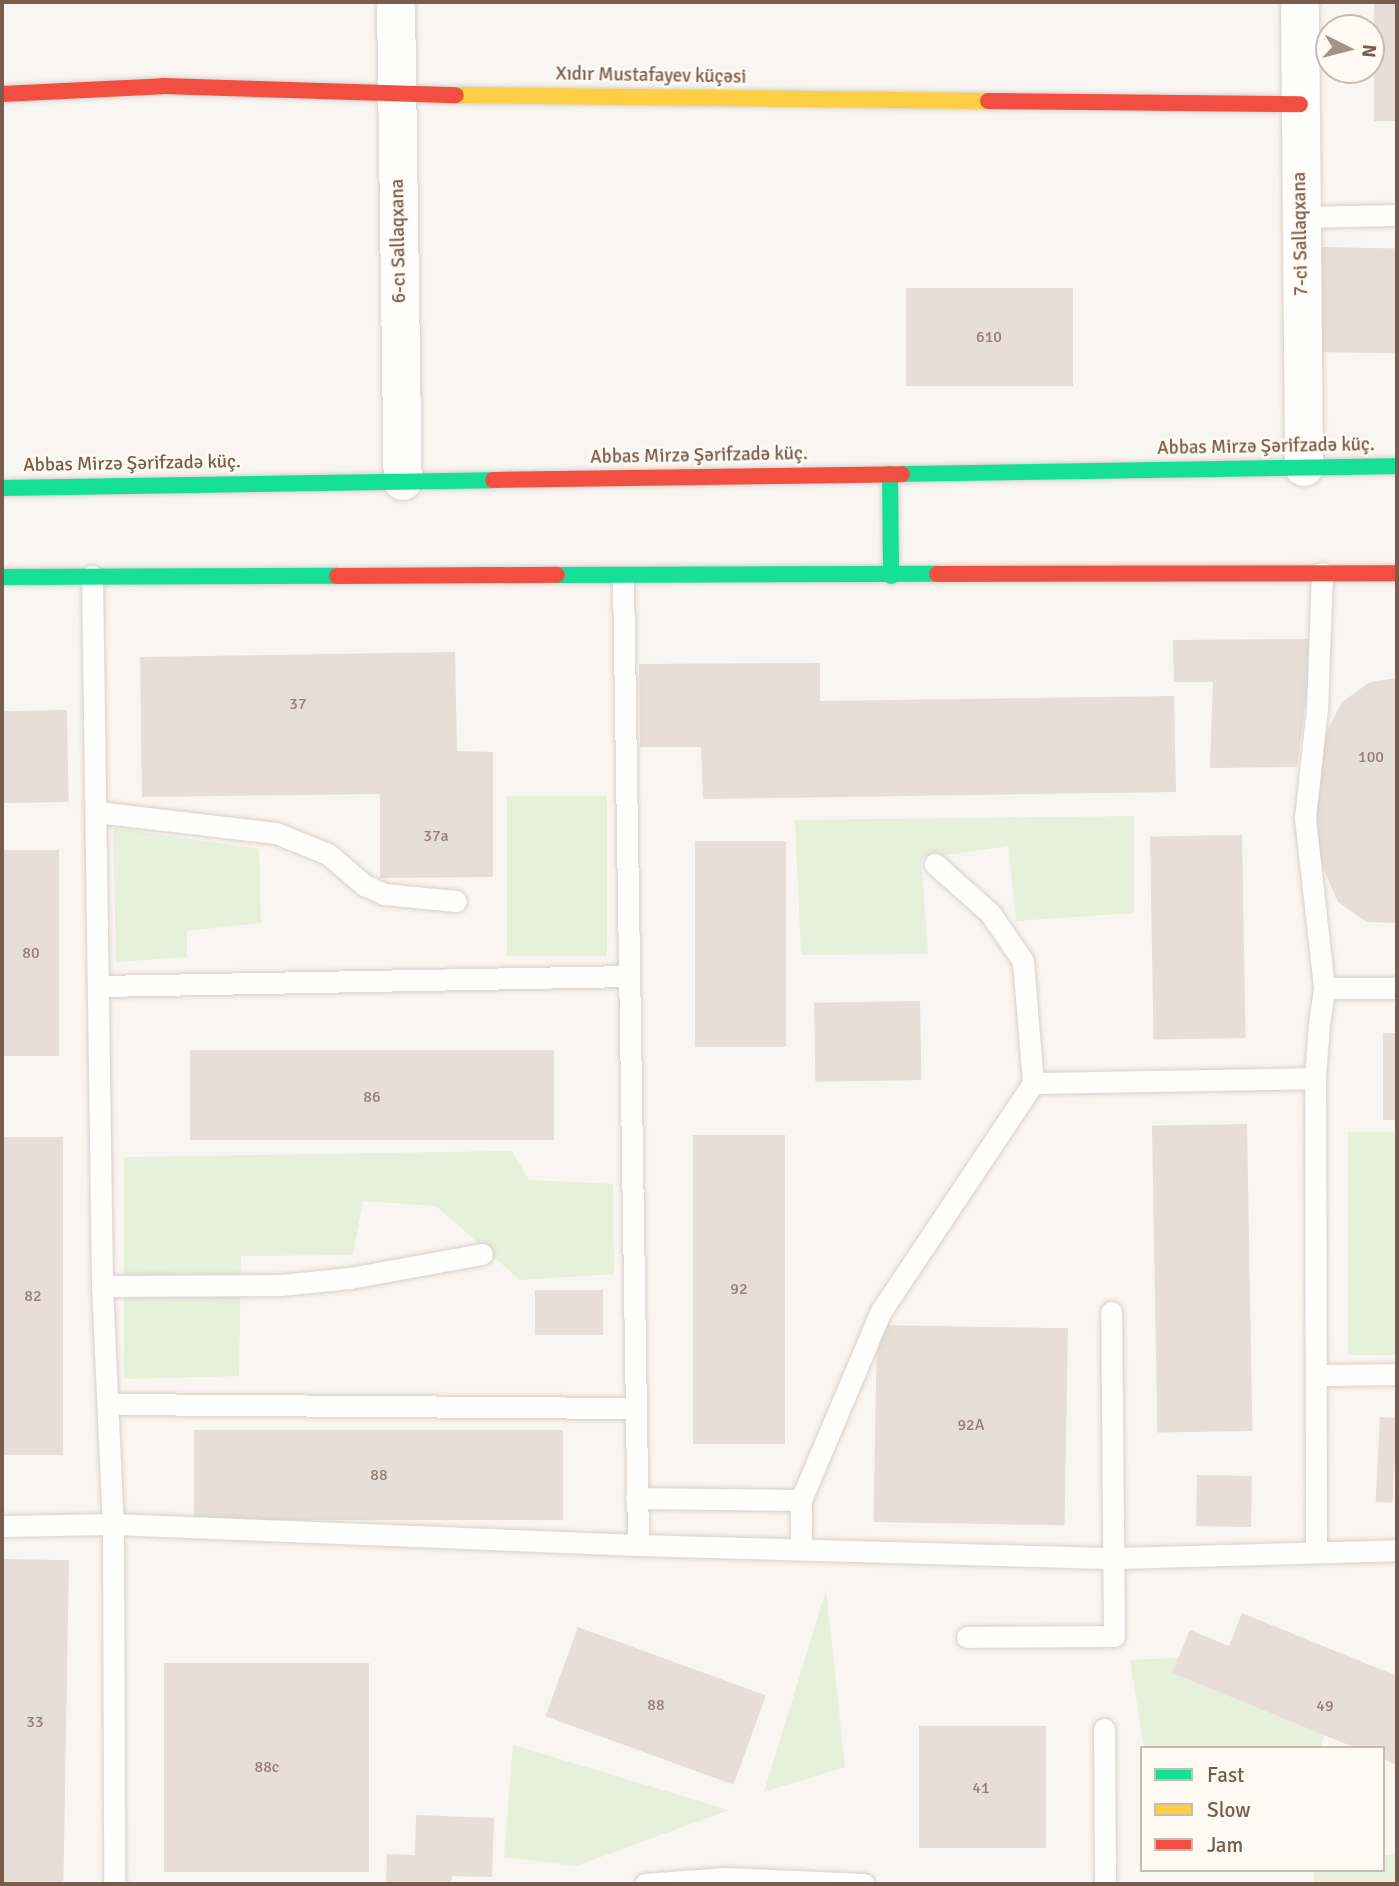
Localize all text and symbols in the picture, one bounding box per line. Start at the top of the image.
north arrow [1315,14,1385,84]
text: N [1356,43,1382,59]
street label: Xıdır Mustafayev küçəsi [555,63,747,89]
street label: 7-ci Sallaqxana [1289,172,1313,296]
street label: 6-cı Sallaqxana [387,179,411,303]
house number: 610 [976,327,1002,347]
street label: Abbas Mirzə Şərifzadə küç. [1157,434,1375,460]
street label: Abbas Mirzə Şərifzadə küç. [590,443,808,469]
street label: Abbas Mirzə Şərifzadə küç. [23,451,241,477]
house number: 37 [289,694,307,714]
house number: 100 [1358,747,1384,767]
house number: 37a [423,826,449,846]
house number: 80 [22,943,40,963]
house number: 86 [363,1087,381,1107]
house number: 92 [730,1279,748,1299]
house number: 82 [24,1286,42,1306]
house number: 92A [957,1415,985,1435]
house number: 88 [370,1465,388,1485]
house number: 88 [647,1695,665,1715]
house number: 49 [1316,1696,1334,1716]
house number: 33 [26,1712,44,1732]
legend [1140,1746,1385,1872]
house number: 88c [255,1757,279,1777]
text: Fast [1207,1762,1244,1788]
house number: 41 [972,1778,990,1798]
text: Slow [1207,1797,1251,1823]
text: Jam [1207,1832,1243,1858]

